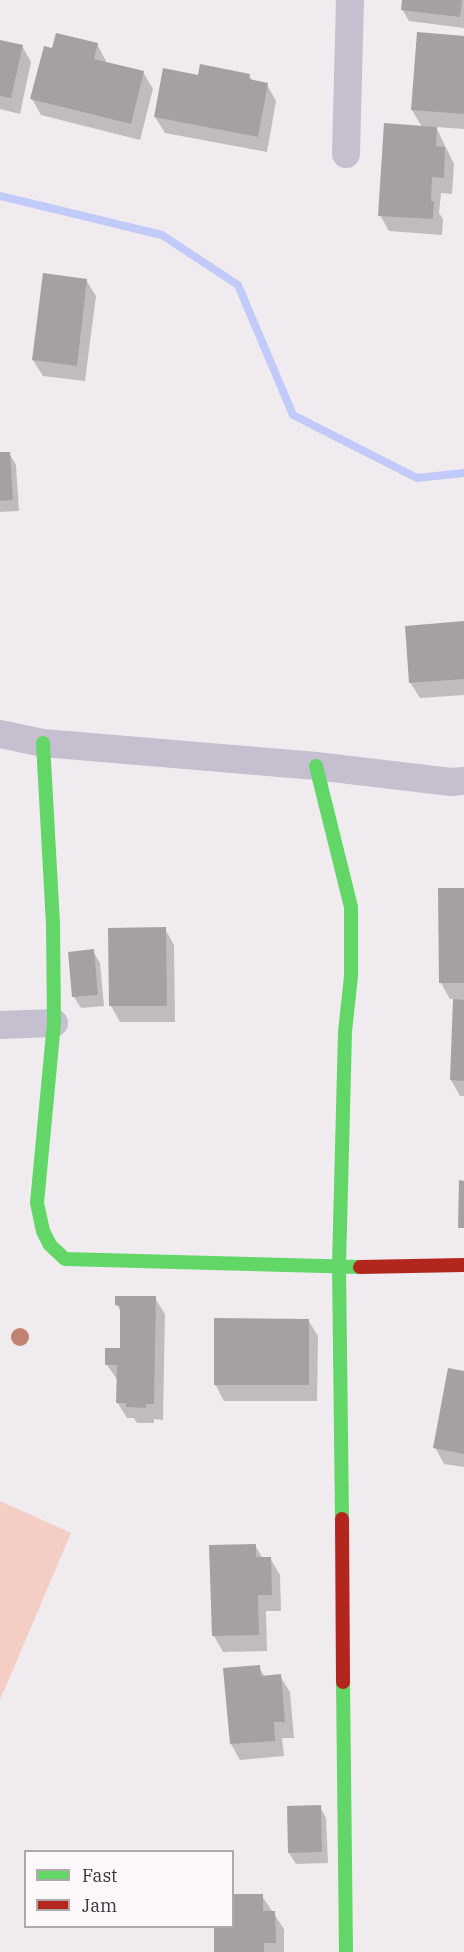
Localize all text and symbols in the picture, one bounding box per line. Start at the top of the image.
legend [24,1850,234,1928]
text: Fast [82,1864,117,1887]
text: Jam [82,1894,117,1917]

